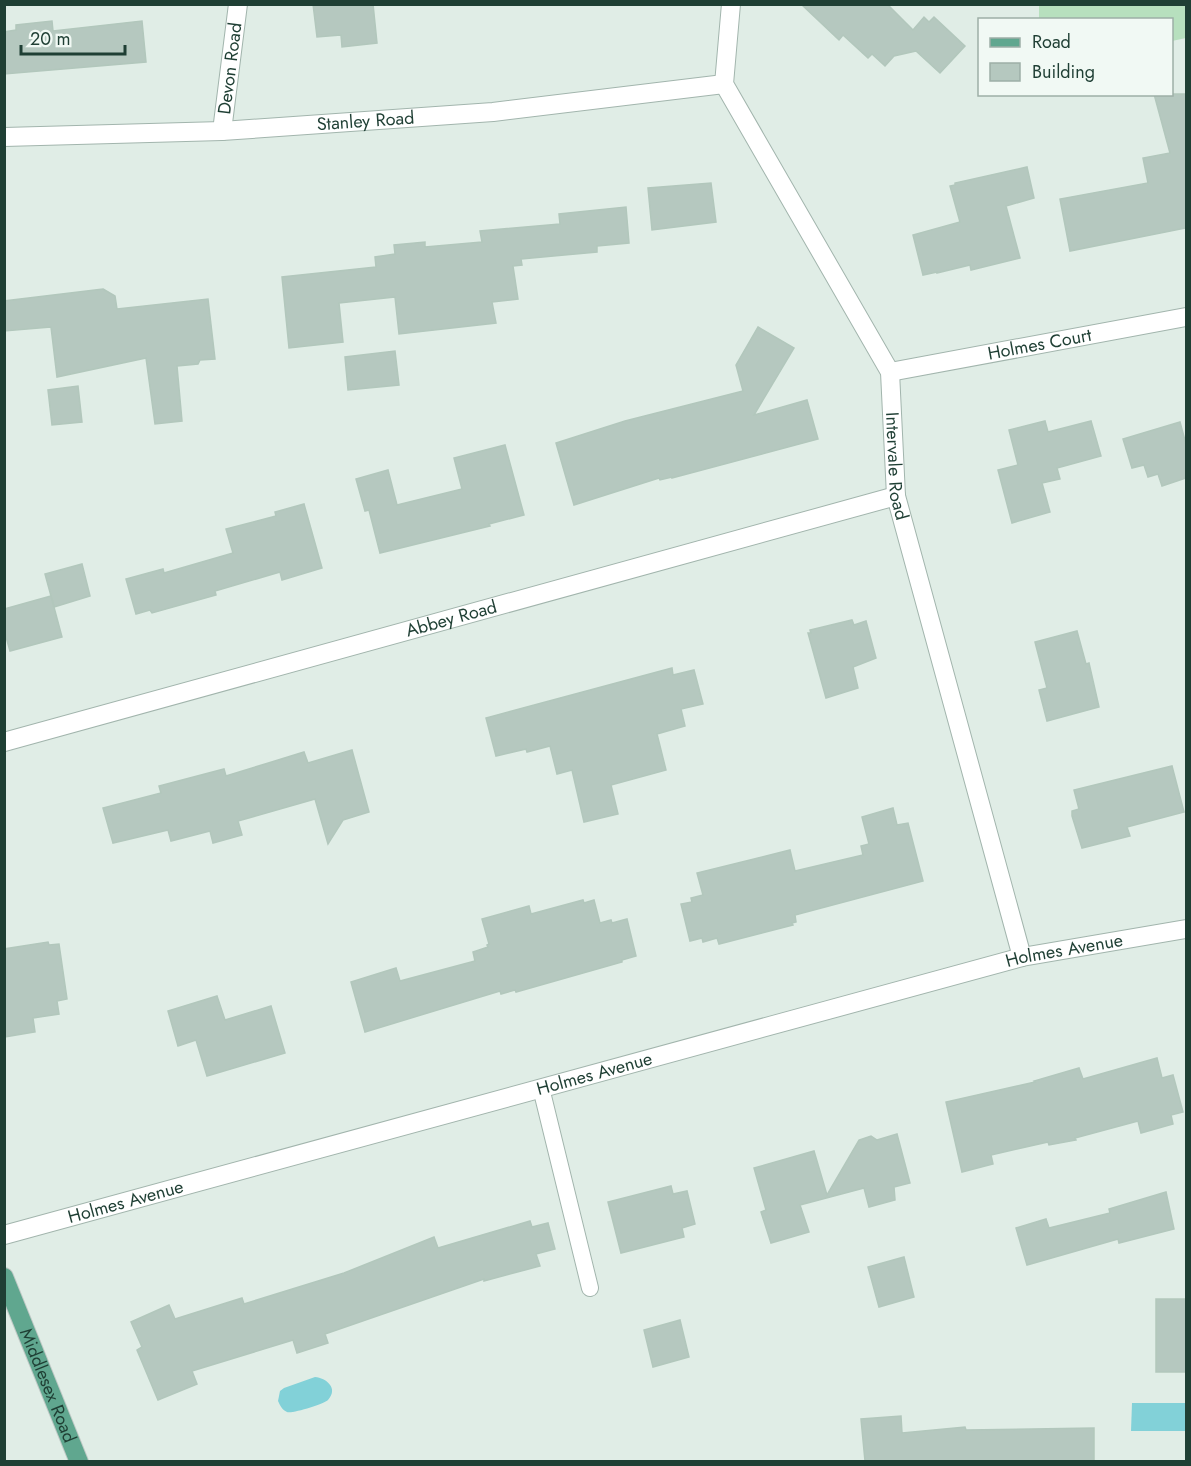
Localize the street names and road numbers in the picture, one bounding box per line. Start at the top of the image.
street label: Devon Road [211,21,249,116]
street label: Stanley Road [316,105,415,137]
street label: Holmes Court [985,322,1094,367]
street label: Intervale Road [879,411,915,523]
street label: Abbey Road [403,594,500,644]
street label: Holmes Avenue [1002,927,1125,974]
street label: Holmes Avenue [534,1046,655,1102]
street label: Holmes Avenue [65,1174,186,1230]
street label: Middlesex Road [13,1324,83,1447]

